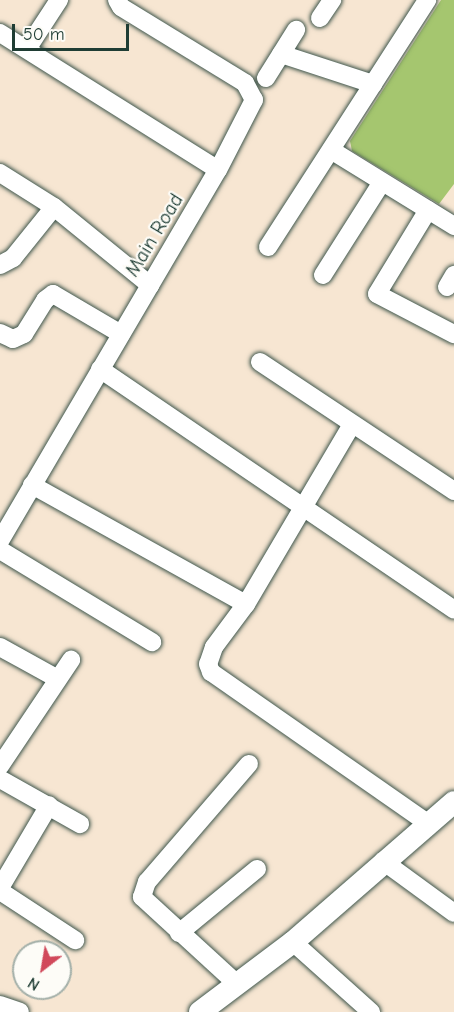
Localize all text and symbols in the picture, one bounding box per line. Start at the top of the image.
scale bar [15,12,132,50]
text: 50 m [23,24,65,45]
street label: Main Road [120,189,188,281]
north arrow [12,940,72,1000]
text: N [25,973,43,994]

